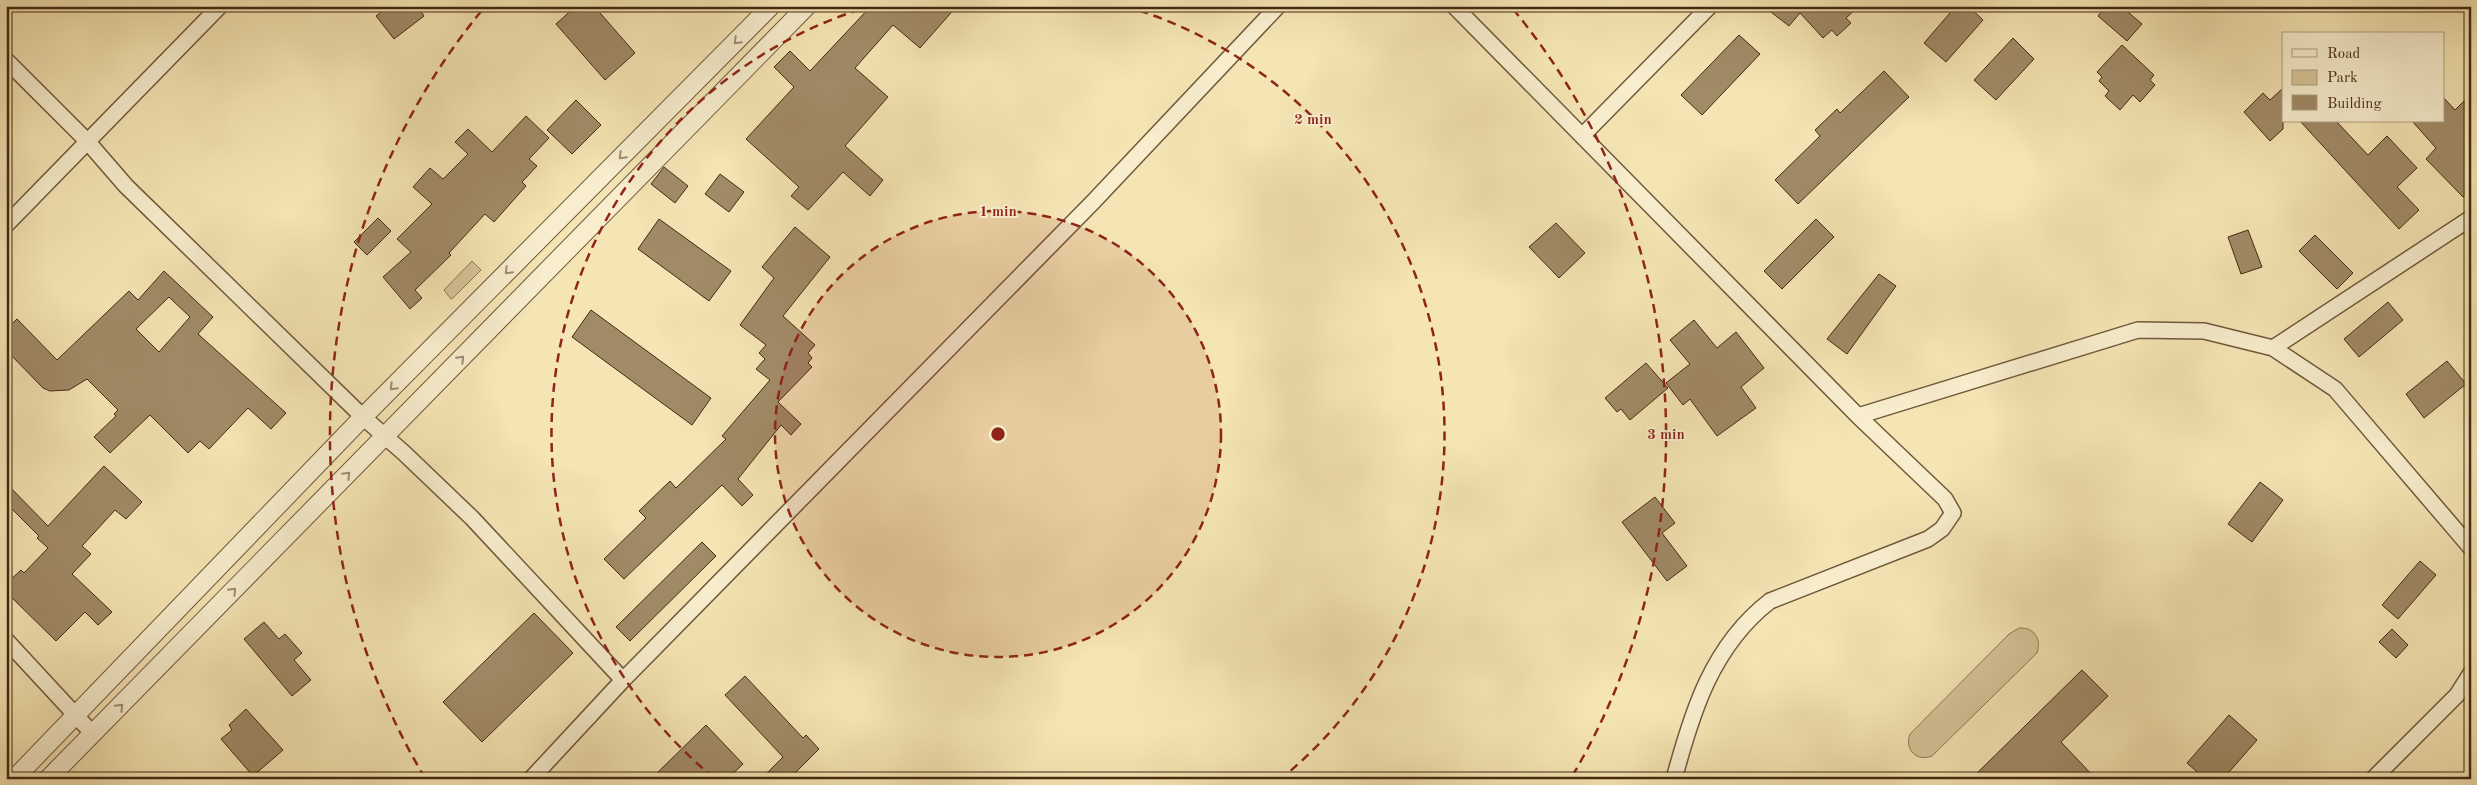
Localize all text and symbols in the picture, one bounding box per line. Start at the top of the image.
legend [2282,32,2444,122]
one-way arrow [733,35,742,44]
text: Road [2327,47,2361,62]
text: Park [2327,71,2358,86]
text: Building [2327,97,2382,112]
text: 2 min [1294,113,1332,128]
one-way arrow [619,150,628,159]
text: 1 min [979,205,1017,220]
one-way arrow [504,266,513,275]
one-way arrow [455,356,464,365]
one-way arrow [390,381,399,390]
centre of rings [989,425,1007,443]
text: 3 min [1647,428,1685,443]
one-way arrow [341,472,350,481]
one-way arrow [227,588,236,597]
one-way arrow [114,704,123,713]

